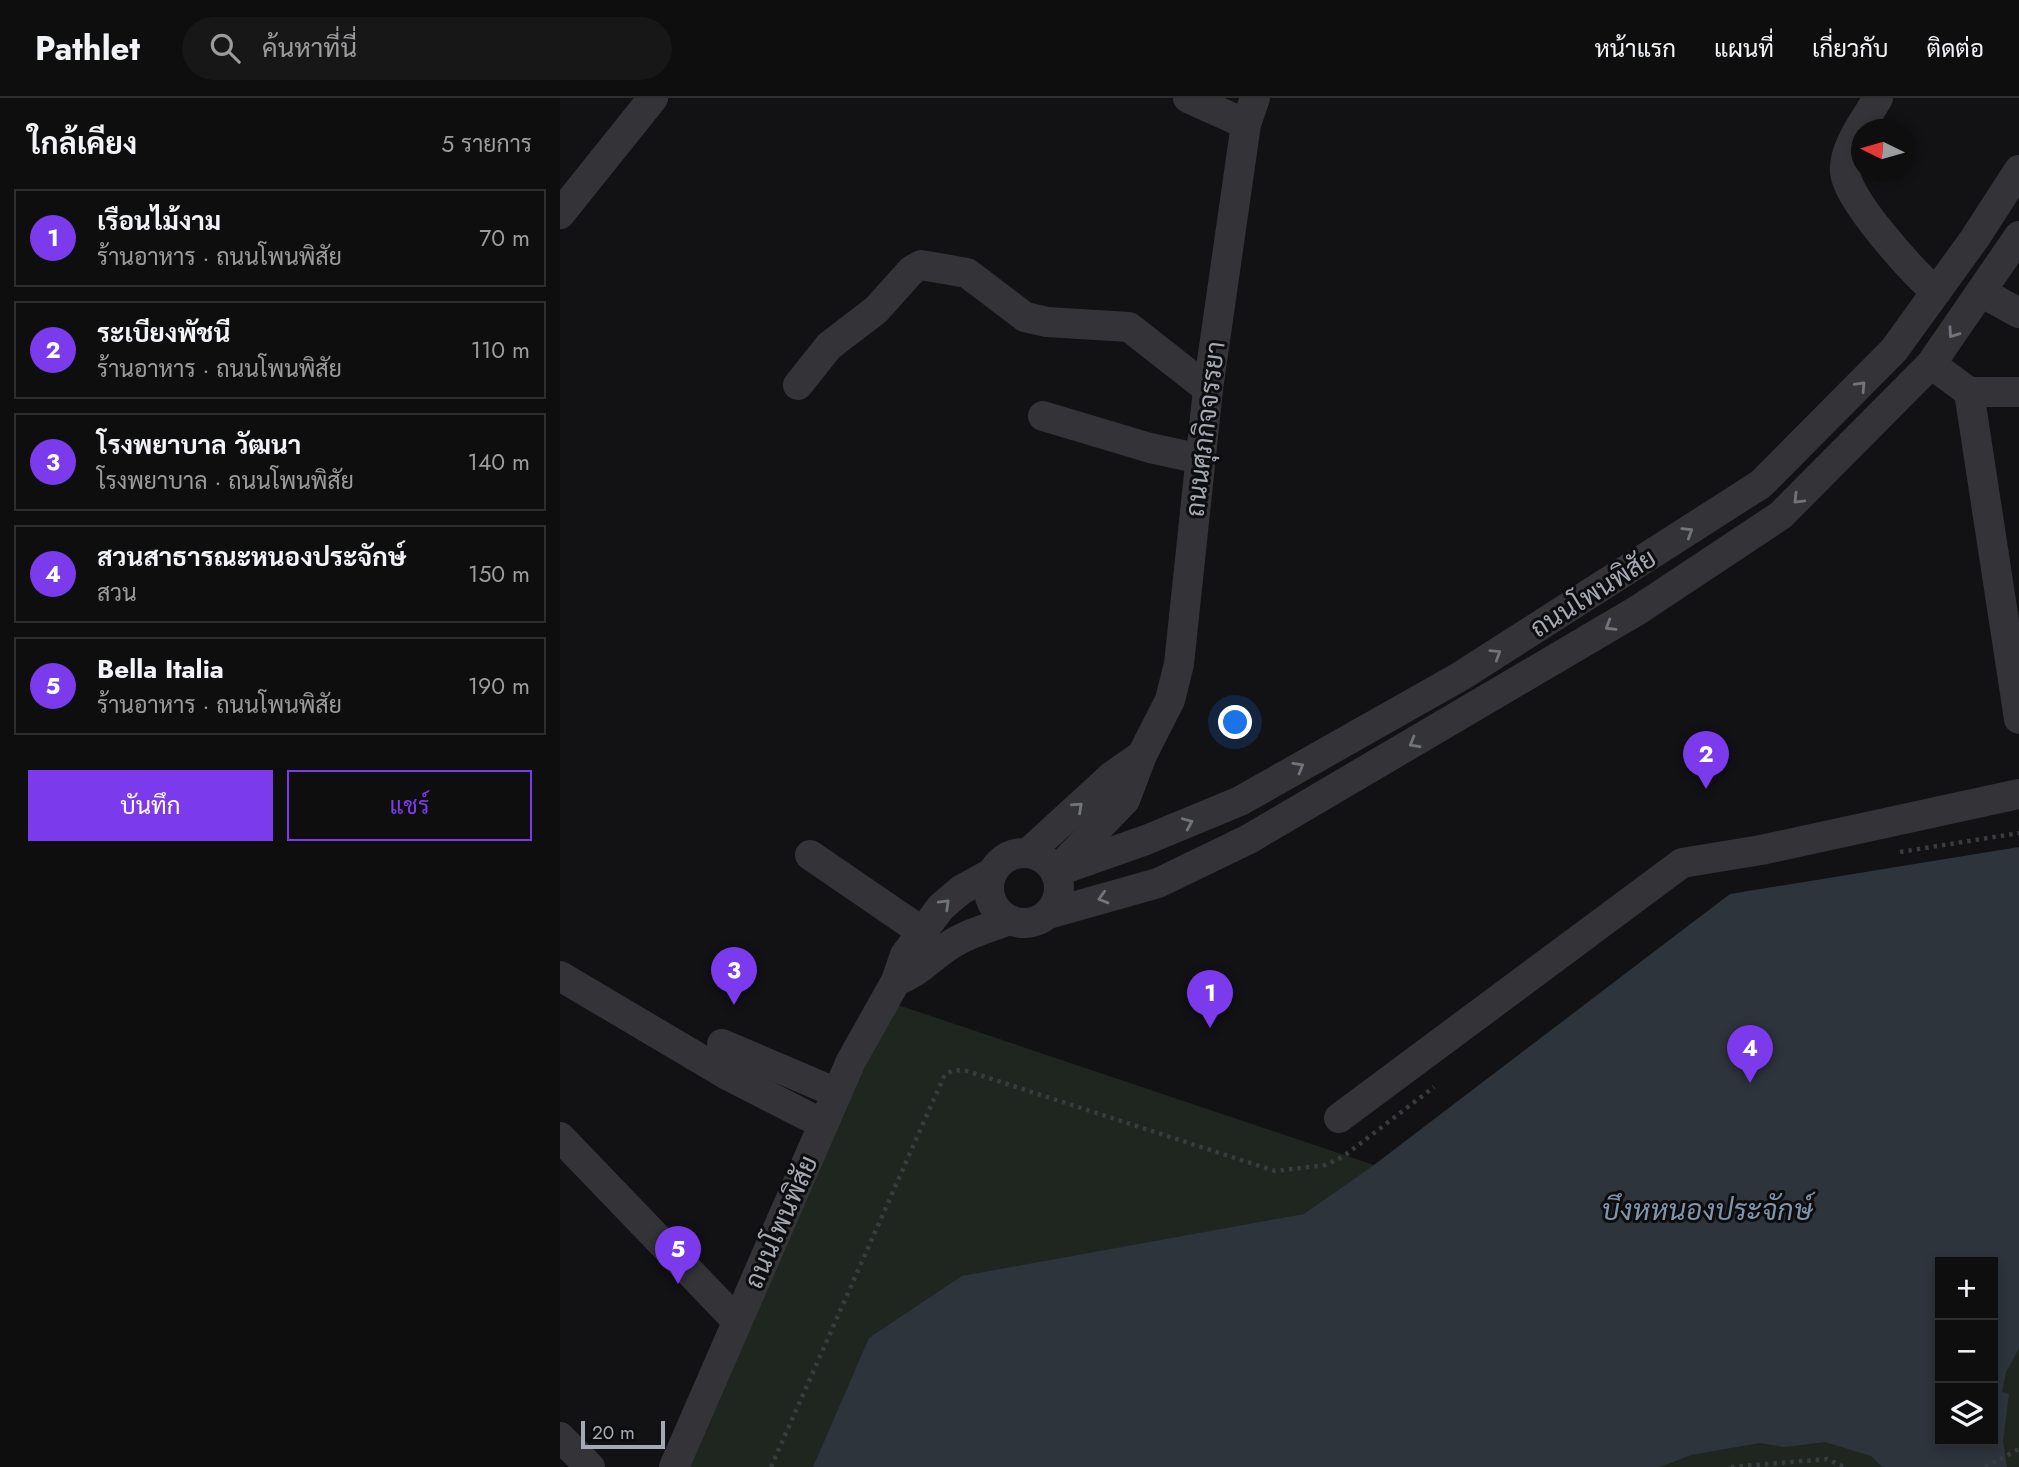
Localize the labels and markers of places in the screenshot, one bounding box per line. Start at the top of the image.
pin: 2 [1683,731,1729,789]
pin: 3 [711,947,757,1005]
pin: 1 [1187,970,1233,1028]
pin: 4 [1727,1025,1773,1083]
pin: 5 [655,1226,701,1284]

